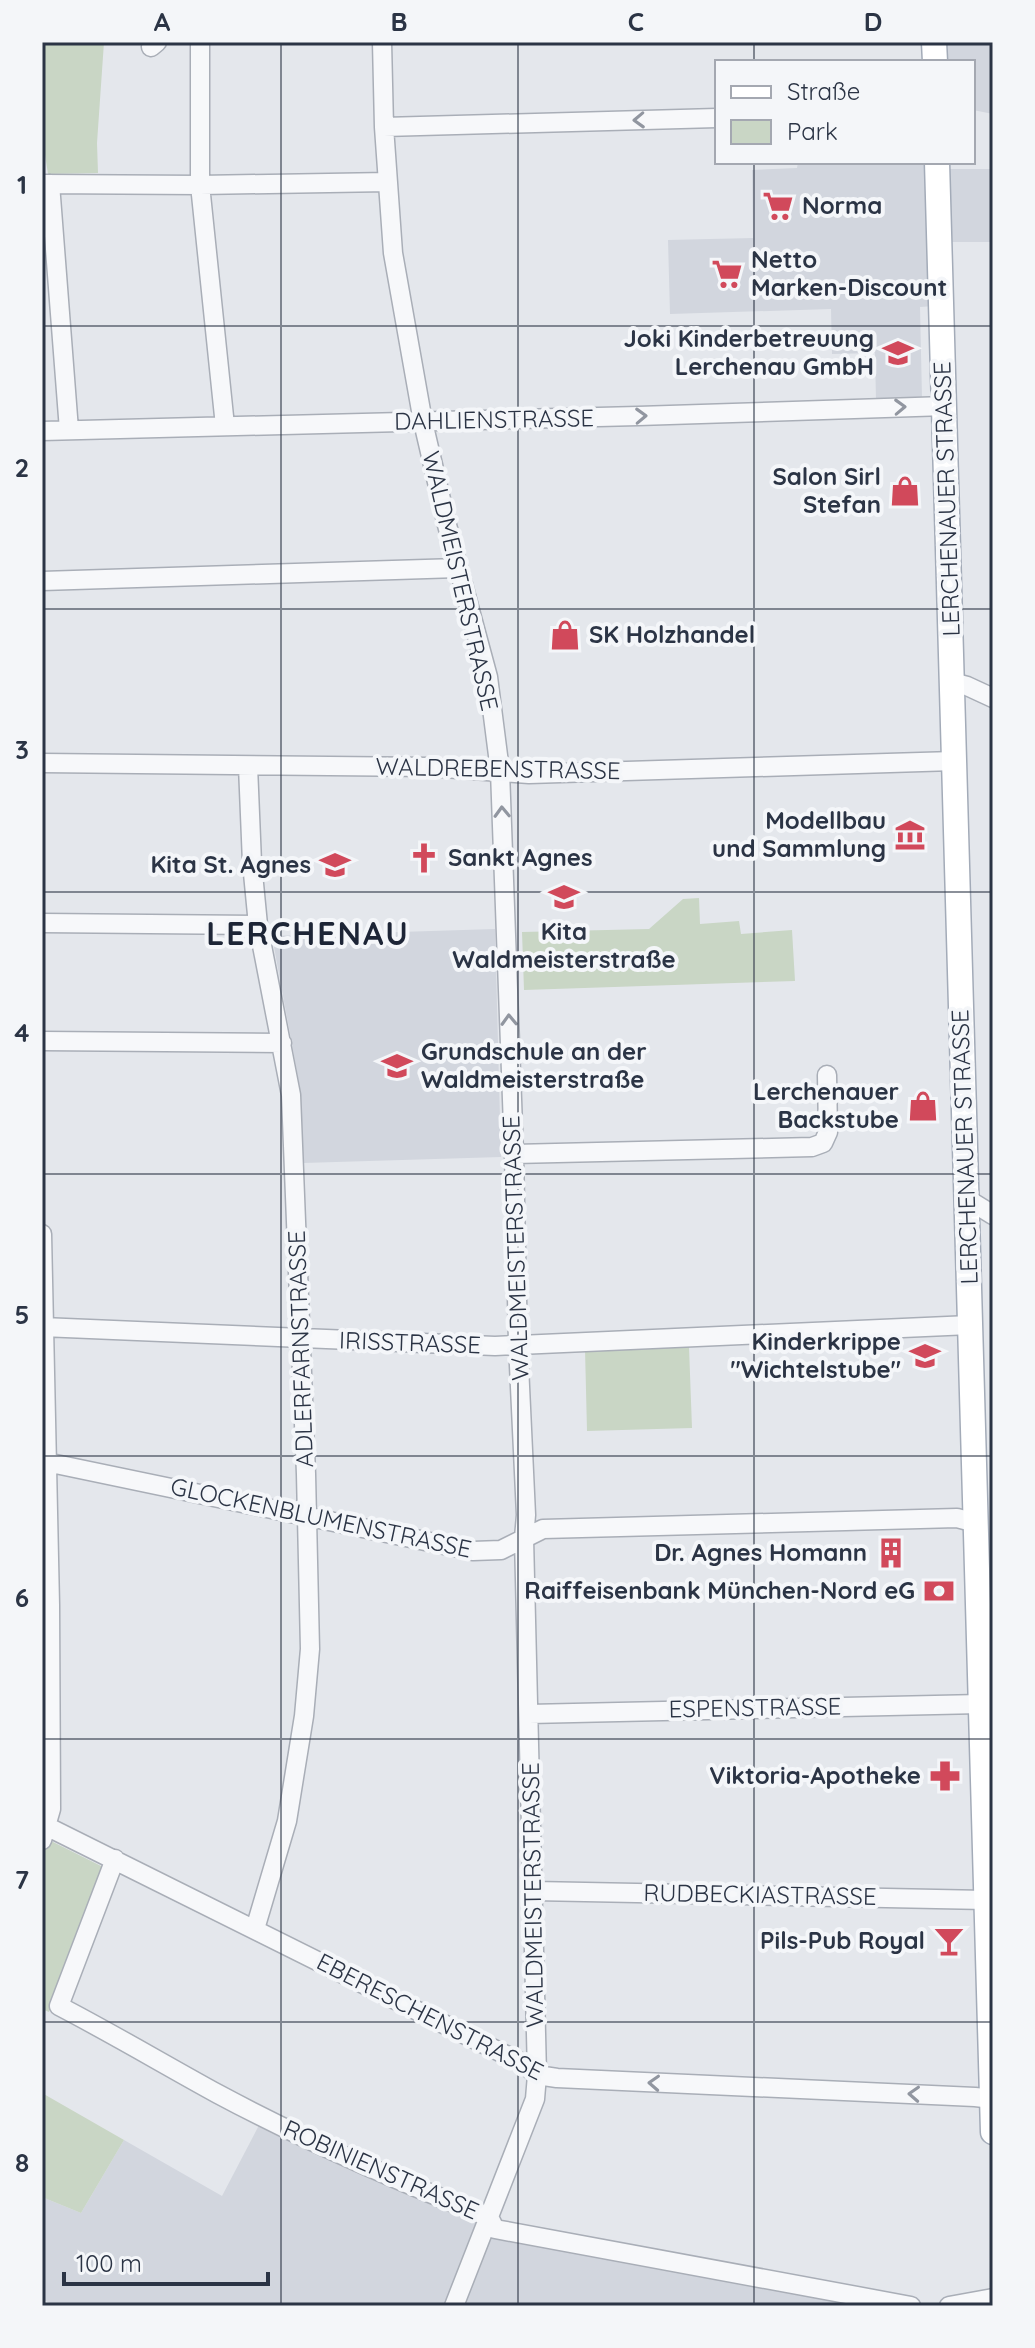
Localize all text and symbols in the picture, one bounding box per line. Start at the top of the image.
text: A [154,5,171,38]
text: B [390,5,408,38]
text: C [628,5,644,38]
text: D [864,5,882,38]
legend [715,60,975,164]
text: Straße [787,76,860,106]
one-way arrow [632,111,645,128]
text: Park [787,116,838,146]
text: 1 [17,168,27,201]
supermarket icon: Norma [761,189,795,223]
place label: Norma [802,190,882,220]
place label: Netto Marken-Discount [751,244,947,302]
supermarket icon: Netto Marken-Discount [710,257,744,291]
place label: Joki Kinderbetreuung Lerchenau GmbH [624,323,874,381]
school or university icon: Joki Kinderbetreuung Lerchenau GmbH [881,336,915,370]
street label: LERCHENAUER STRASSE [926,361,966,637]
one-way arrow [894,399,907,416]
street label: DAHLIENSTRASSE [394,402,594,436]
one-way arrow [635,408,648,425]
street label: WALDMEISTERSTRASSE [416,448,505,714]
text: 2 [15,451,29,484]
place label: Salon Sirl Stefan [772,461,881,519]
shop icon: Salon Sirl Stefan [888,474,922,508]
shop icon: SK Holzhandel [548,618,582,652]
place label: SK Holzhandel [589,619,755,649]
text: 3 [15,733,29,766]
street label: WALDREBENSTRASSE [375,751,621,785]
one-way arrow [493,805,510,818]
place label: Modellbau und Sammlung [712,805,886,863]
museum icon: Modellbau und Sammlung [893,818,927,852]
church icon: Sankt Agnes [407,841,441,875]
place label: Sankt Agnes [448,842,593,872]
school or university icon: Kita St. Agnes [318,848,352,882]
place label: Kita St. Agnes [150,849,311,879]
school or university icon: Kita Waldmeisterstraße [547,880,581,914]
district label: LERCHENAU [206,913,410,953]
place label: Kita Waldmeisterstraße [452,916,676,974]
street label: LERCHENAUER STRASSE [944,1009,984,1285]
one-way arrow [500,1013,518,1026]
text: 4 [14,1016,30,1049]
place label: Grundschule an der Waldmeisterstraße [421,1036,647,1094]
school or university icon: Grundschule an der Waldmeisterstraße [380,1049,414,1083]
place label: Lerchenauer Backstube [753,1076,899,1134]
shop icon: Lerchenauer Backstube [906,1089,940,1123]
street label: WALDMEISTERSTRASSE [495,1115,535,1381]
street label: ADLERFARNSTRASSE [281,1230,319,1468]
text: 5 [15,1298,29,1331]
street label: IRISSTRASSE [339,1325,481,1359]
place label: Kinderkrippe "Wichtelstube" [730,1326,901,1384]
school or university icon: Kinderkrippe "Wichtelstube" [908,1339,942,1373]
street label: GLOCKENBLUMENSTRASSE [168,1470,474,1564]
building icon: Dr. Agnes Homann [874,1536,908,1570]
place label: Dr. Agnes Homann [654,1537,867,1567]
bank icon: Raiffeisenbank München-Nord eG [922,1574,956,1608]
place label: Raiffeisenbank München-Nord eG [524,1575,915,1605]
text: 6 [15,1581,29,1614]
street label: ESPENSTRASSE [668,1690,842,1724]
pharmacy icon: Viktoria-Apotheke [928,1759,962,1793]
place label: Viktoria-Apotheke [709,1760,921,1790]
street label: WALDMEISTERSTRASSE [515,1762,549,2028]
text: 7 [15,1863,29,1896]
street label: RUDBECKIASTRASSE [643,1877,877,1911]
bar icon: Pils-Pub Royal [932,1924,966,1958]
place label: Pils-Pub Royal [760,1925,925,1955]
street label: EBERESCHENSTRASSE [312,1946,549,2086]
one-way arrow [647,2074,660,2091]
one-way arrow [907,2086,920,2103]
street label: ROBINIENSTRASSE [279,2113,484,2226]
text: 8 [15,2146,29,2179]
scale bar [64,2236,268,2286]
text: 100 m [76,2248,142,2278]

